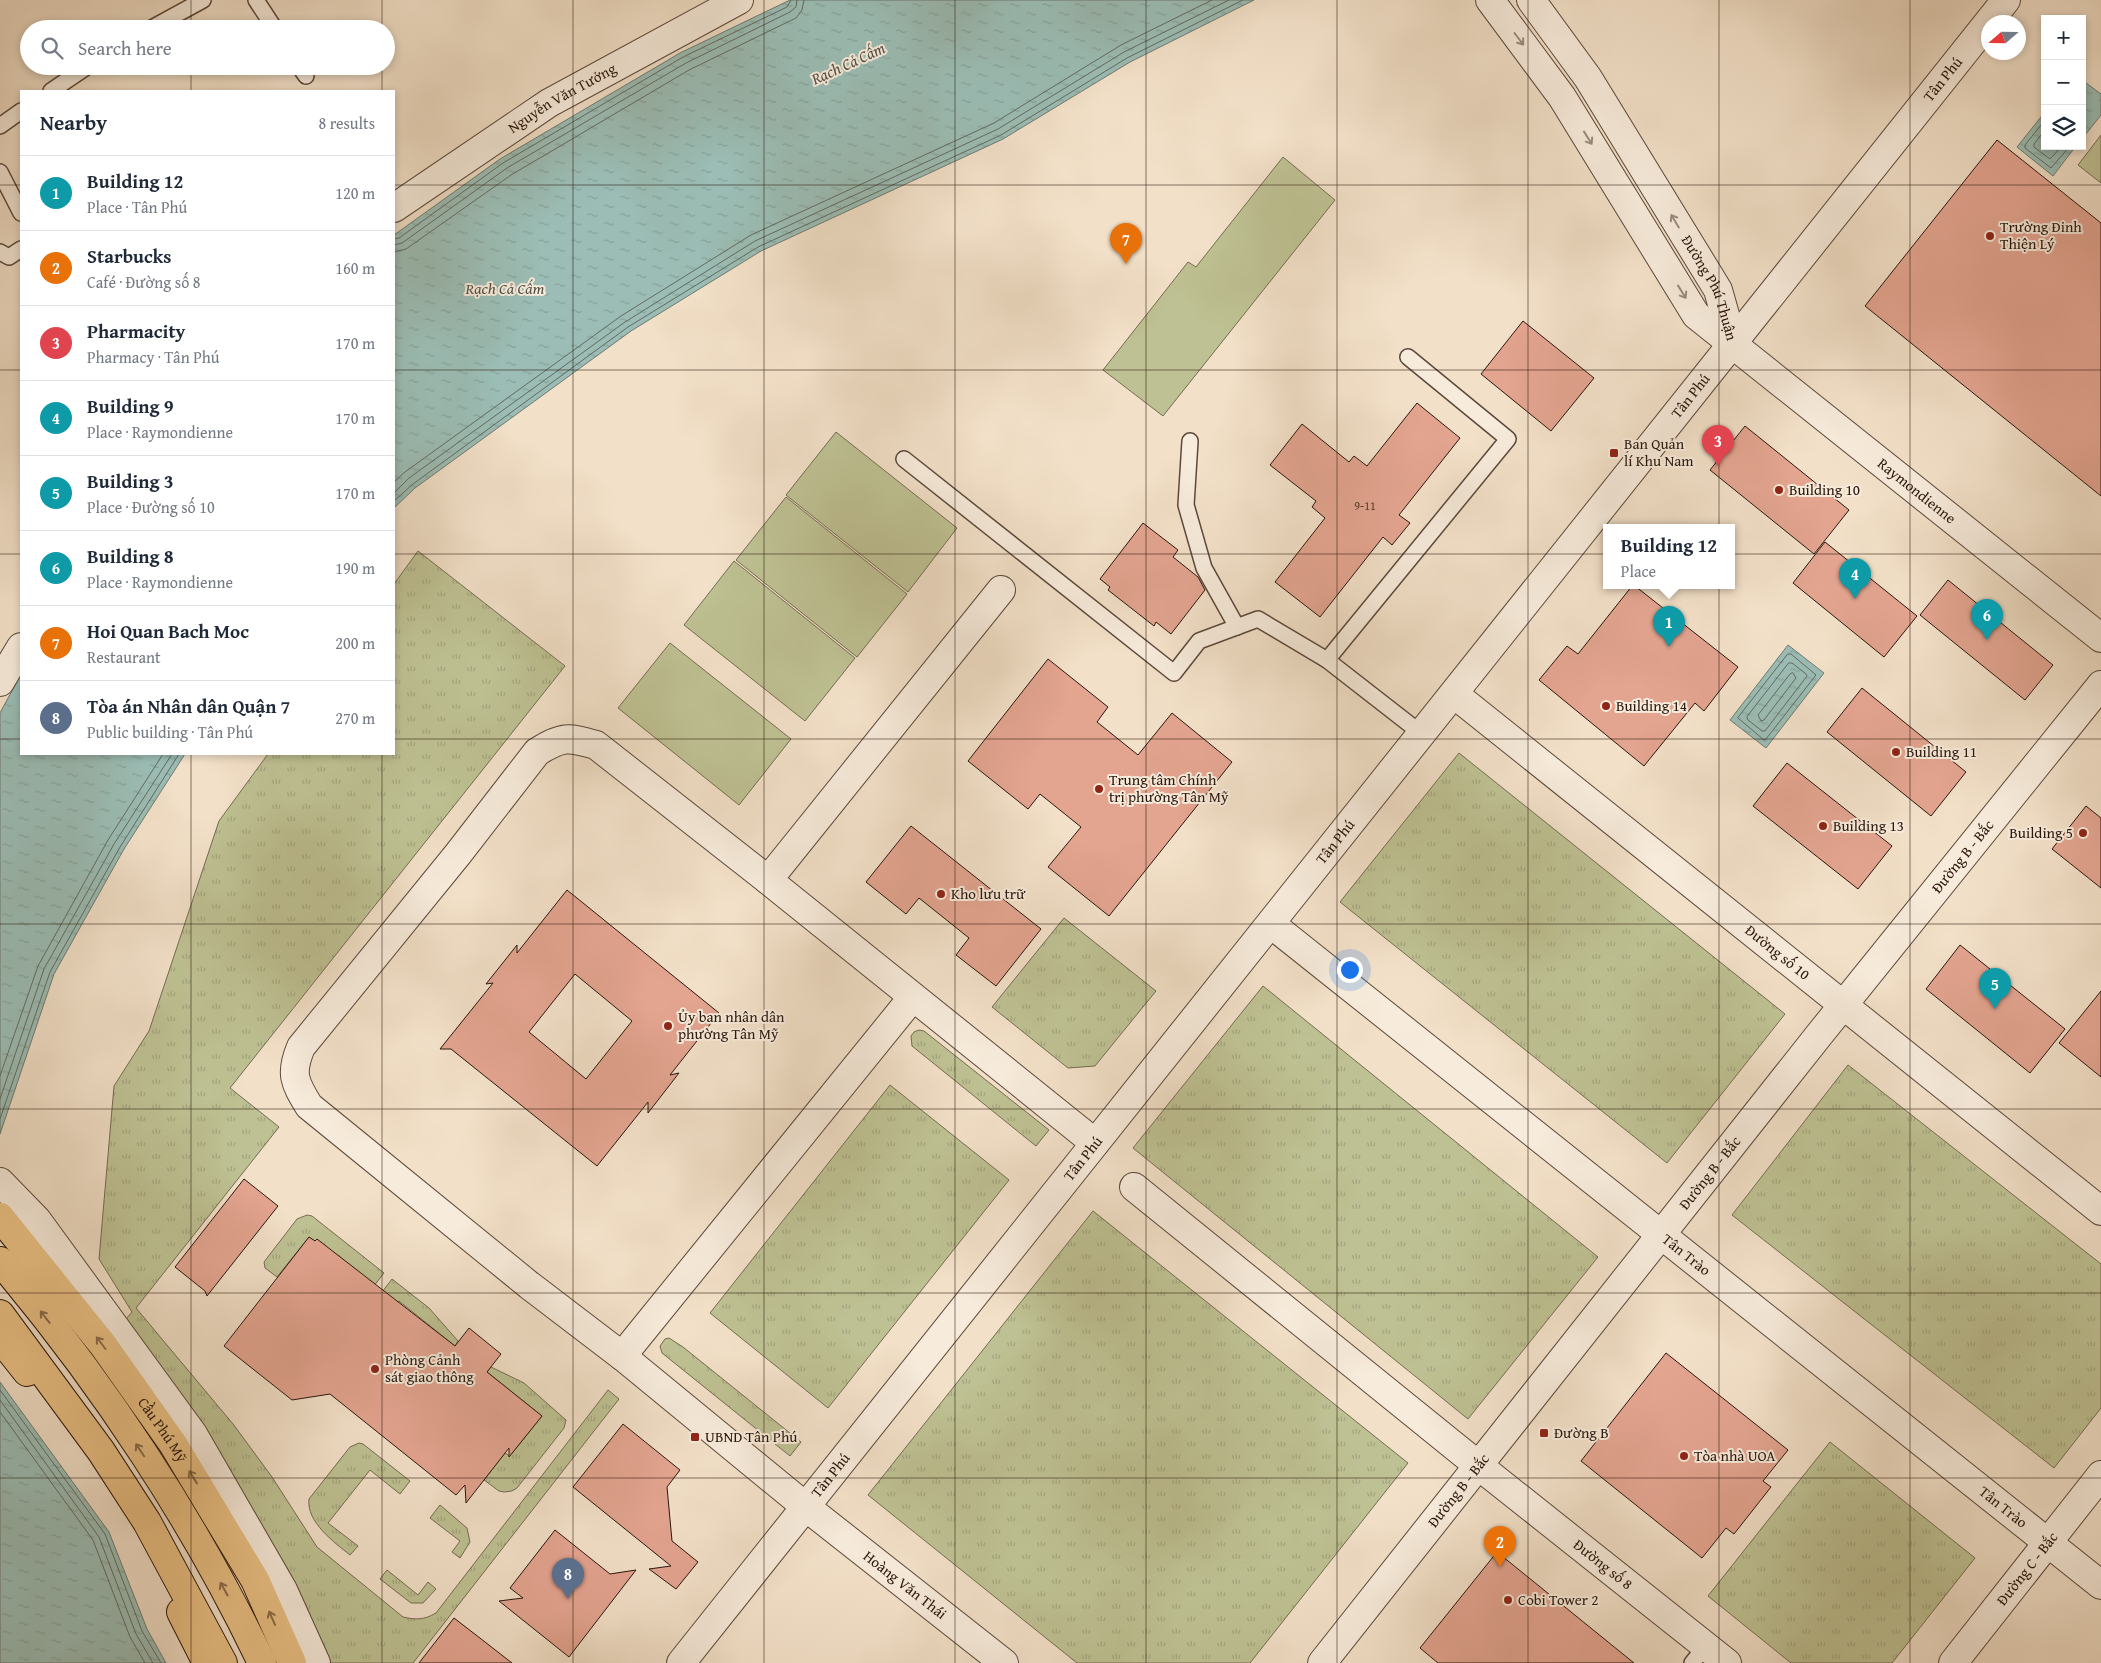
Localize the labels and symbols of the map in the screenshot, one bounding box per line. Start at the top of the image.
north arrow [1981,15,2026,60]
one-way arrow [1514,32,1524,46]
water label: Rạch Cả Cấm [806,35,889,91]
street label: Tân Phú [1918,51,1967,106]
street label: Nguyễn Văn Tưởng [504,57,620,138]
one-way arrow [1583,131,1593,145]
one-way arrow [1670,215,1680,229]
place label: Trường Đinh Thiện Lý [2000,216,2082,254]
pin: 7 [1110,223,1142,264]
marker: Trường Đinh Thiện Lý [1984,230,1996,242]
street label: Đường Phú Thuận [1677,231,1743,343]
water label: Rạch Cả Cấm [465,276,545,300]
one-way arrow [1677,284,1687,298]
street label: Tân Phú [1666,368,1715,423]
pin: 3 [1702,425,1734,466]
place label: Ban Quản lí Khu Nam [1624,433,1694,471]
marker: Ban Quản lí Khu Nam [1608,447,1620,459]
street label: Raymondienne [1873,453,1961,528]
place label: Building 10 [1789,479,1860,500]
marker: Building 10 [1773,484,1785,496]
house number: 9-11 [1354,497,1376,514]
pin: 4 [1839,558,1871,599]
pin: 6 [1971,599,2003,640]
pin: 1 [1653,606,1685,647]
place label: Building 14 [1616,695,1687,716]
marker: Building 14 [1600,700,1612,712]
place label: Building 11 [1906,741,1977,762]
marker: Building 11 [1890,746,1902,758]
place label: Trung tâm Chính trị phường Tân Mỹ [1109,769,1229,807]
marker: Trung tâm Chính trị phường Tân Mỹ [1093,783,1105,795]
street label: Tân Phú [1311,814,1360,868]
place label: Building 13 [1833,815,1904,836]
street label: Đường B - Bắc [1926,815,1999,897]
marker: Building 13 [1817,820,1829,832]
place label: Building 5 [2009,822,2073,843]
marker: Building 5 [2077,827,2089,839]
place label: Kho lưu trữ [951,883,1026,904]
marker: Kho lưu trữ [935,888,947,900]
street label: Đường số 10 [1741,920,1815,984]
your location [1337,957,1363,983]
pin: 5 [1979,968,2011,1009]
place label: Ủy ban nhân dân phường Tân Mỹ [678,1006,785,1044]
marker: Ủy ban nhân dân phường Tân Mỹ [662,1020,674,1032]
street label: Tân Phú [1058,1131,1107,1185]
street label: Đường B - Bắc [1674,1131,1745,1214]
street label: Tân Trào [1658,1229,1716,1280]
one-way arrow [40,1311,51,1324]
one-way arrow [96,1336,106,1350]
place label: Phòng Cảnh sát giao thông [385,1349,474,1387]
marker: Phòng Cảnh sát giao thông [369,1363,381,1375]
street label: Cầu Phú Mỹ [133,1393,193,1466]
place label: Đường B [1554,1422,1609,1443]
place label: UBND Tân Phú [705,1426,798,1447]
marker: Đường B [1538,1427,1550,1439]
marker: UBND Tân Phú [689,1431,701,1443]
one-way arrow [135,1443,145,1457]
place label: Tòa nhà UOA [1694,1445,1775,1466]
street label: Tân Phú [806,1447,855,1502]
street label: Đường B - Bắc [1422,1449,1494,1531]
marker: Tòa nhà UOA [1678,1450,1690,1462]
one-way arrow [188,1470,198,1484]
street label: Tân Trào [1975,1481,2032,1533]
pin: 2 [1484,1526,1516,1567]
street label: Đường C - Bắc [1991,1527,2063,1610]
street label: Đường số 8 [1569,1534,1637,1594]
street label: Hoàng Văn Thái [859,1545,951,1624]
pin: 8 [552,1558,584,1599]
one-way arrow [219,1581,229,1596]
place label: Cobi Tower 2 [1518,1589,1598,1610]
marker: Cobi Tower 2 [1502,1594,1514,1606]
one-way arrow [266,1611,276,1626]

